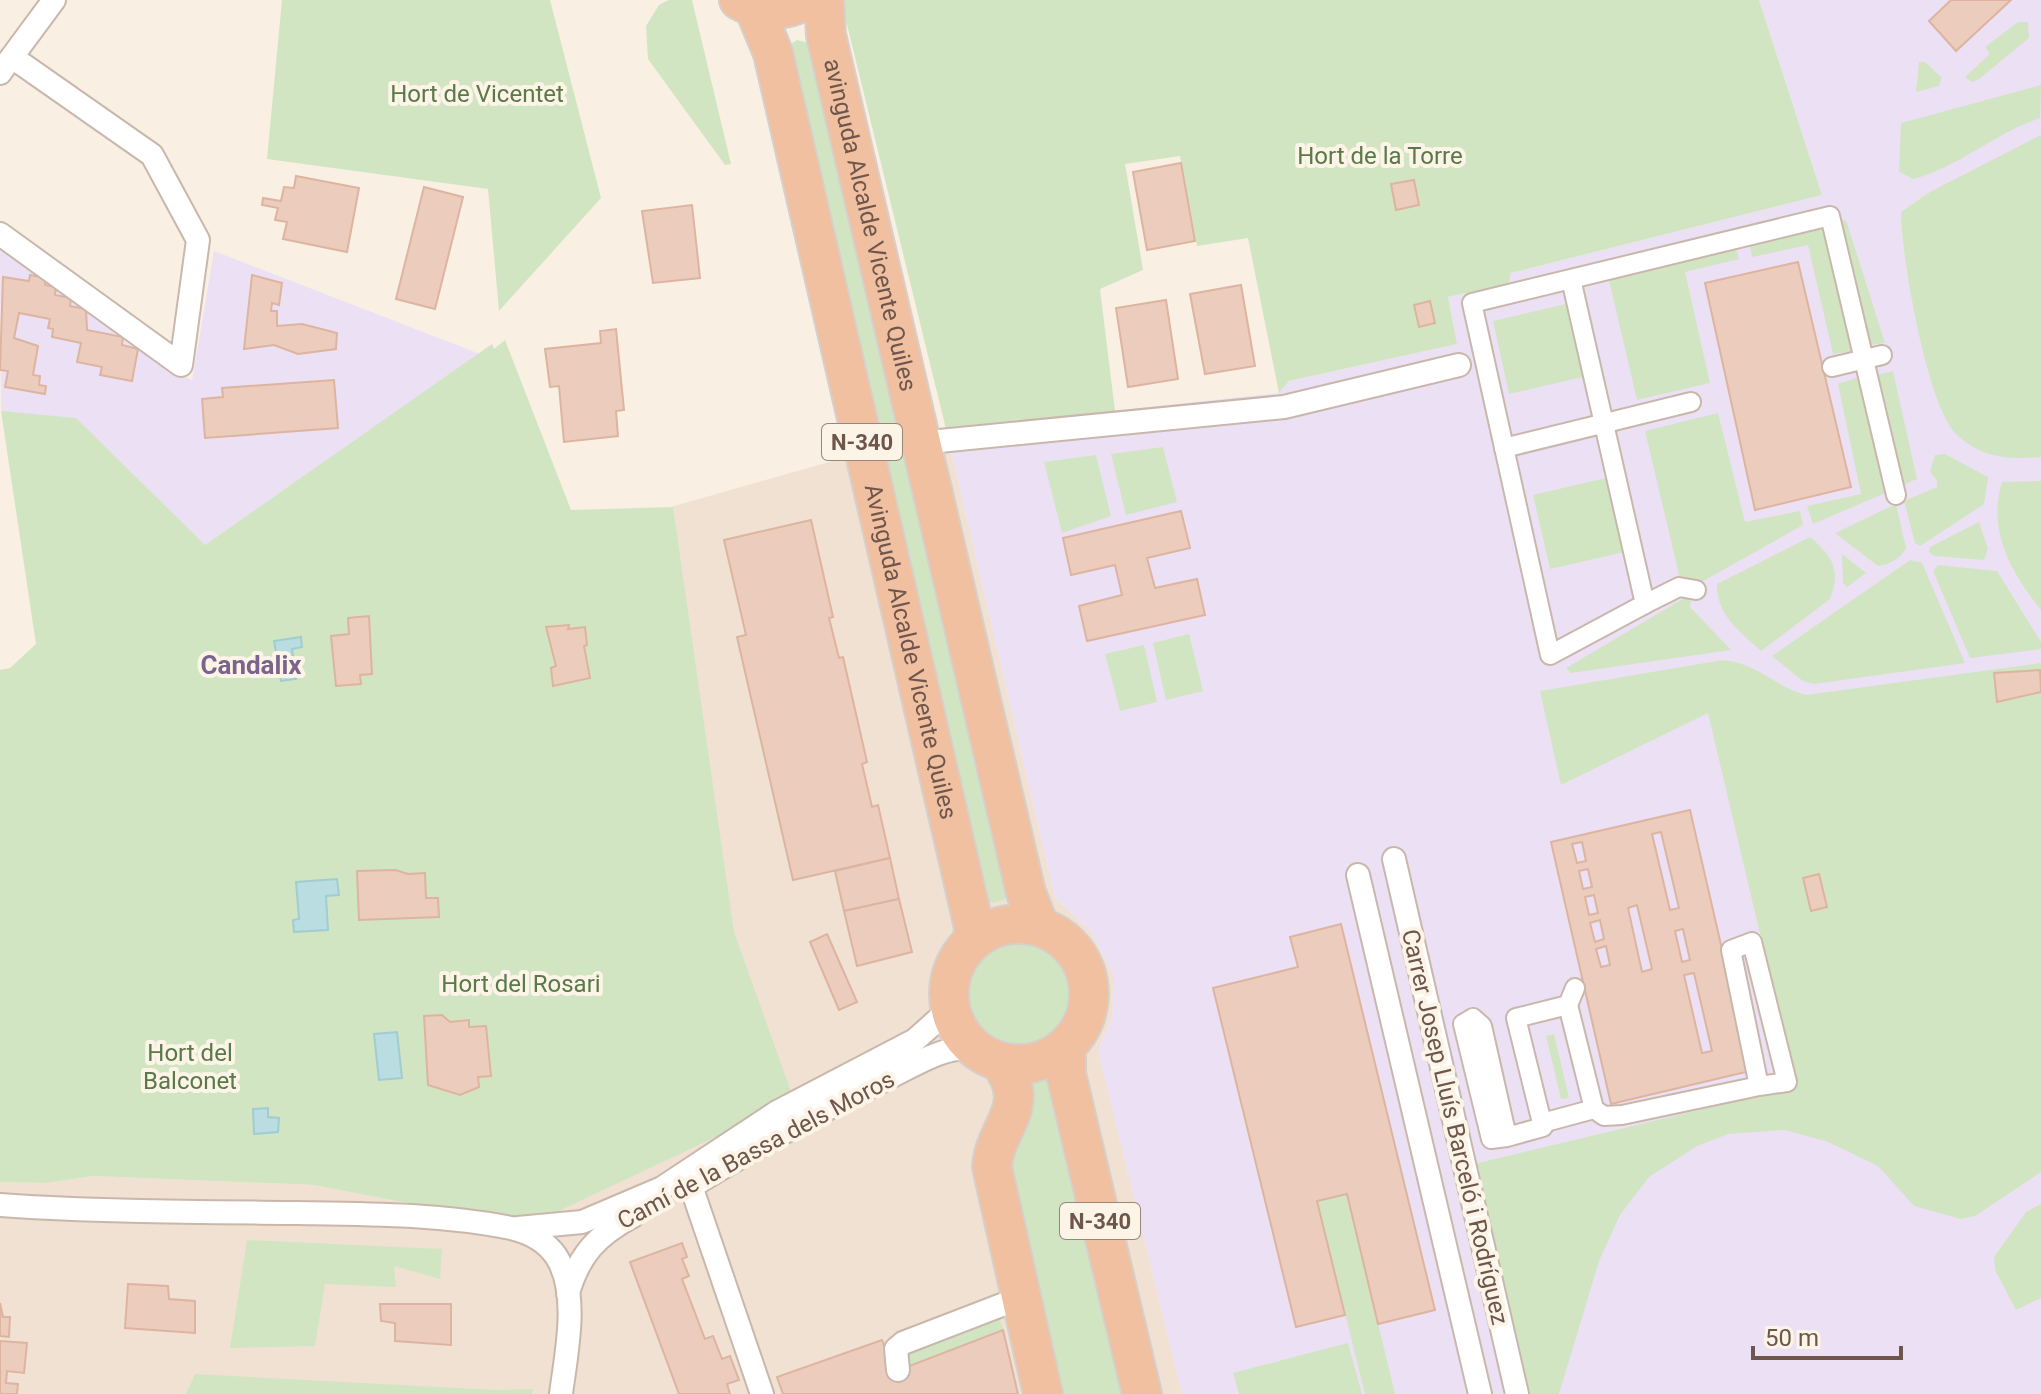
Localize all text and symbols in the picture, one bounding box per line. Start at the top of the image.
street label: avinguda Alcalde Vicente Quiles [818,56,923,394]
park label: Hort de Vicentet [390,80,564,108]
park label: Hort de la Torre [1297,142,1463,170]
road number: N-340 [822,424,902,460]
street label: Avinguda Alcalde Vicente Quiles [859,481,963,822]
district label: Candalix [200,650,302,680]
street label: Carrer Josep Lluís Barceló i Rodríguez [1396,926,1514,1328]
park label: Hort del Rosari [441,970,601,998]
park label: Hort del Balconet [143,1039,237,1095]
street label: Camí de la Bassa dels Moros [613,1065,899,1235]
road number: N-340 [1060,1203,1140,1239]
scale bar [1753,1310,1901,1360]
text: 50 m [1765,1324,1819,1352]

